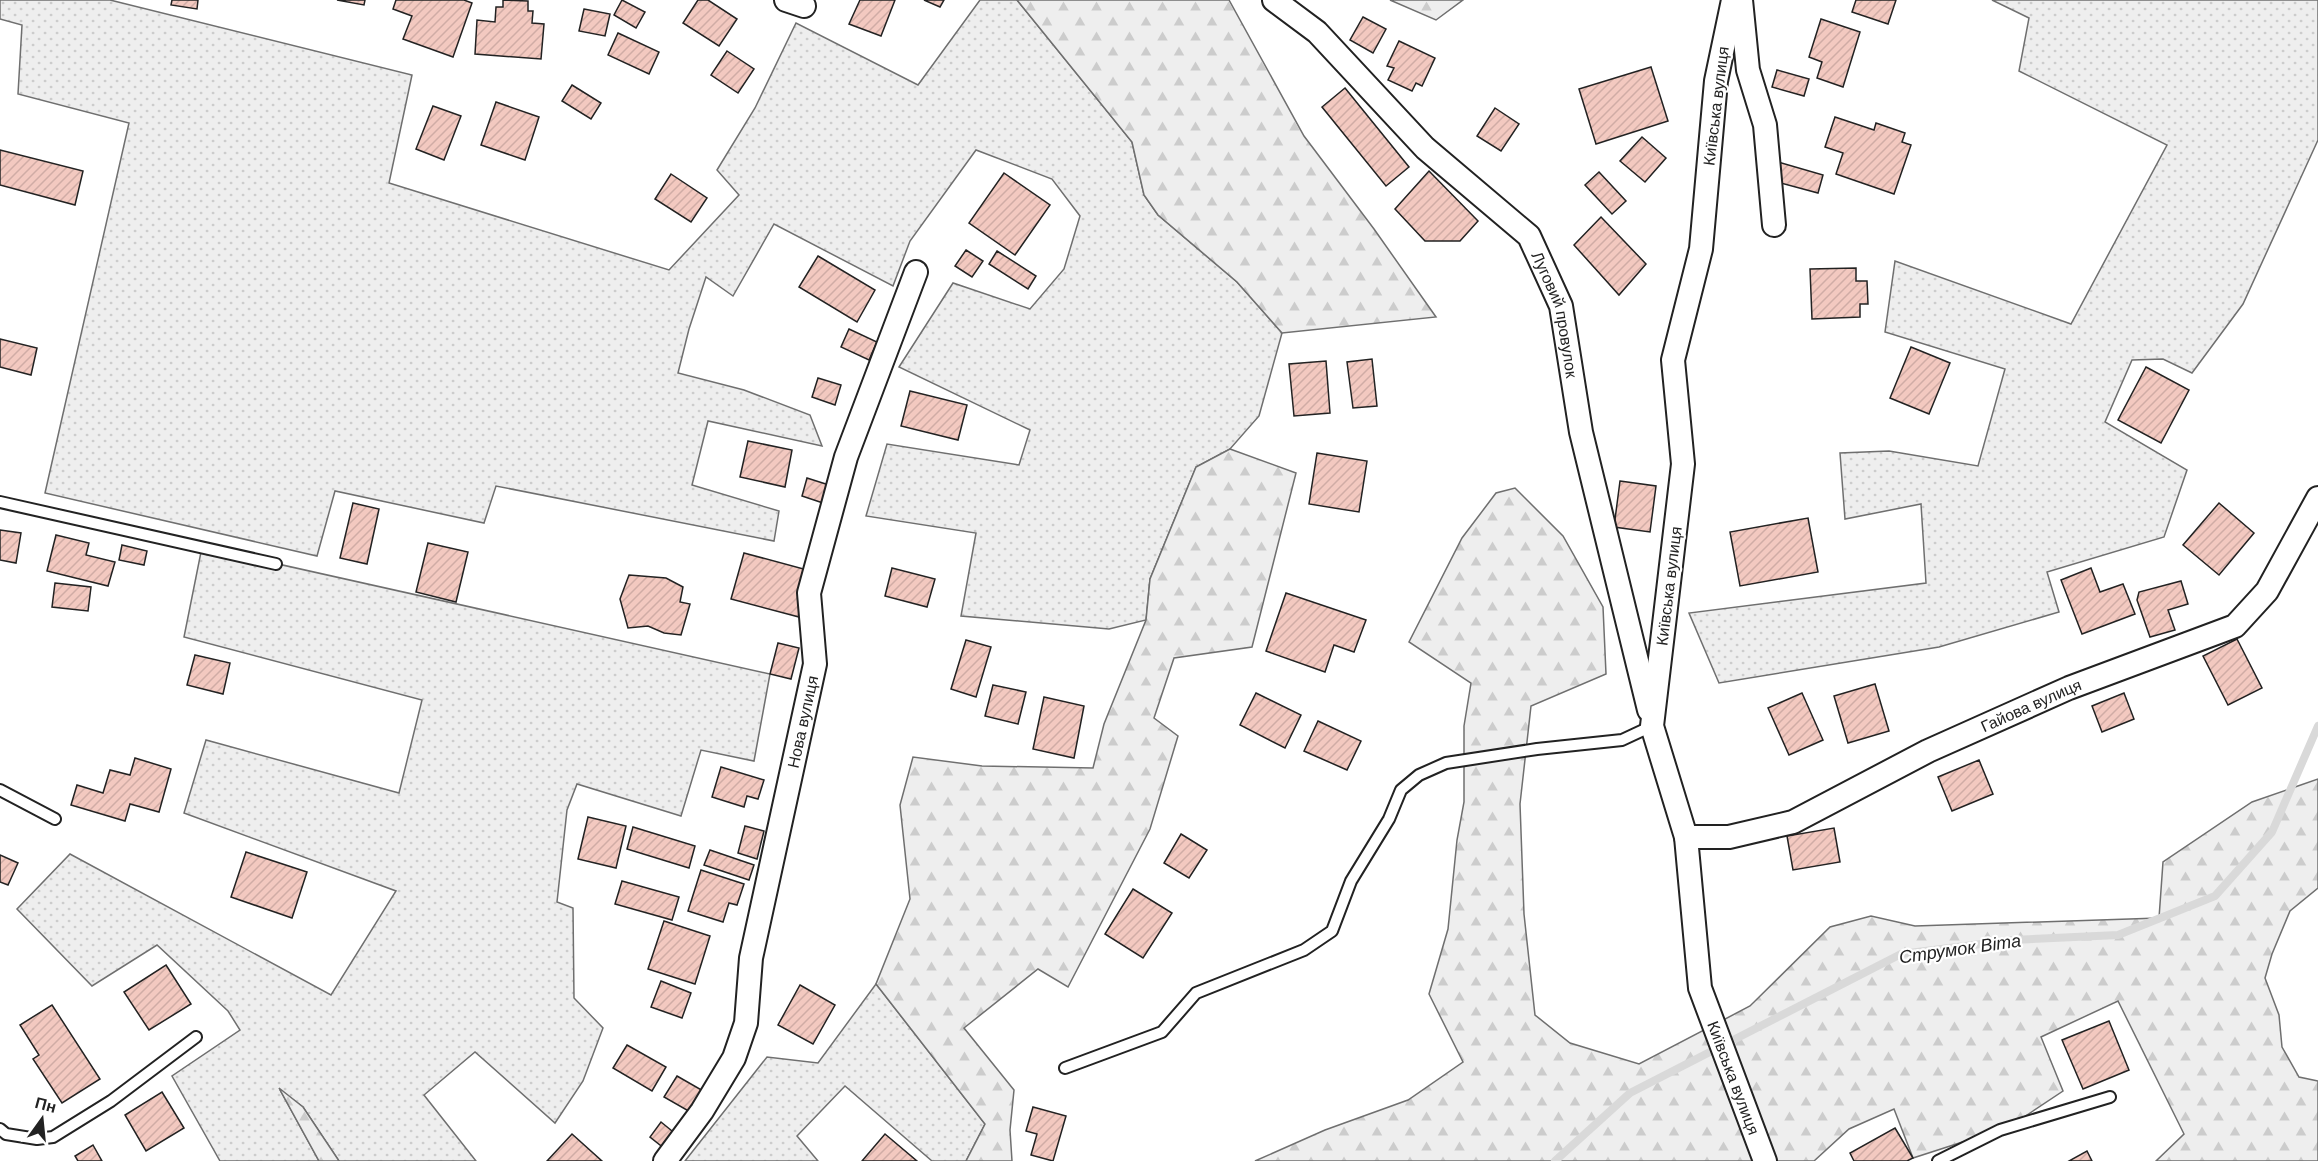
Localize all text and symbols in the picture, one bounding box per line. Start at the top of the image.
street label: Київська вулиця [1700,45,1732,167]
street label: Луговий провулок [1529,249,1581,380]
street label: Київська вулиця [1653,525,1685,647]
street label: Нова вулиця [784,674,821,770]
street label: Гайова вулиця [1978,676,2084,735]
water label: Струмок Віта [1898,931,2022,967]
street label: Київська вулиця [1705,1019,1763,1137]
north arrow [12,1089,72,1149]
text: Пн [33,1094,58,1116]

